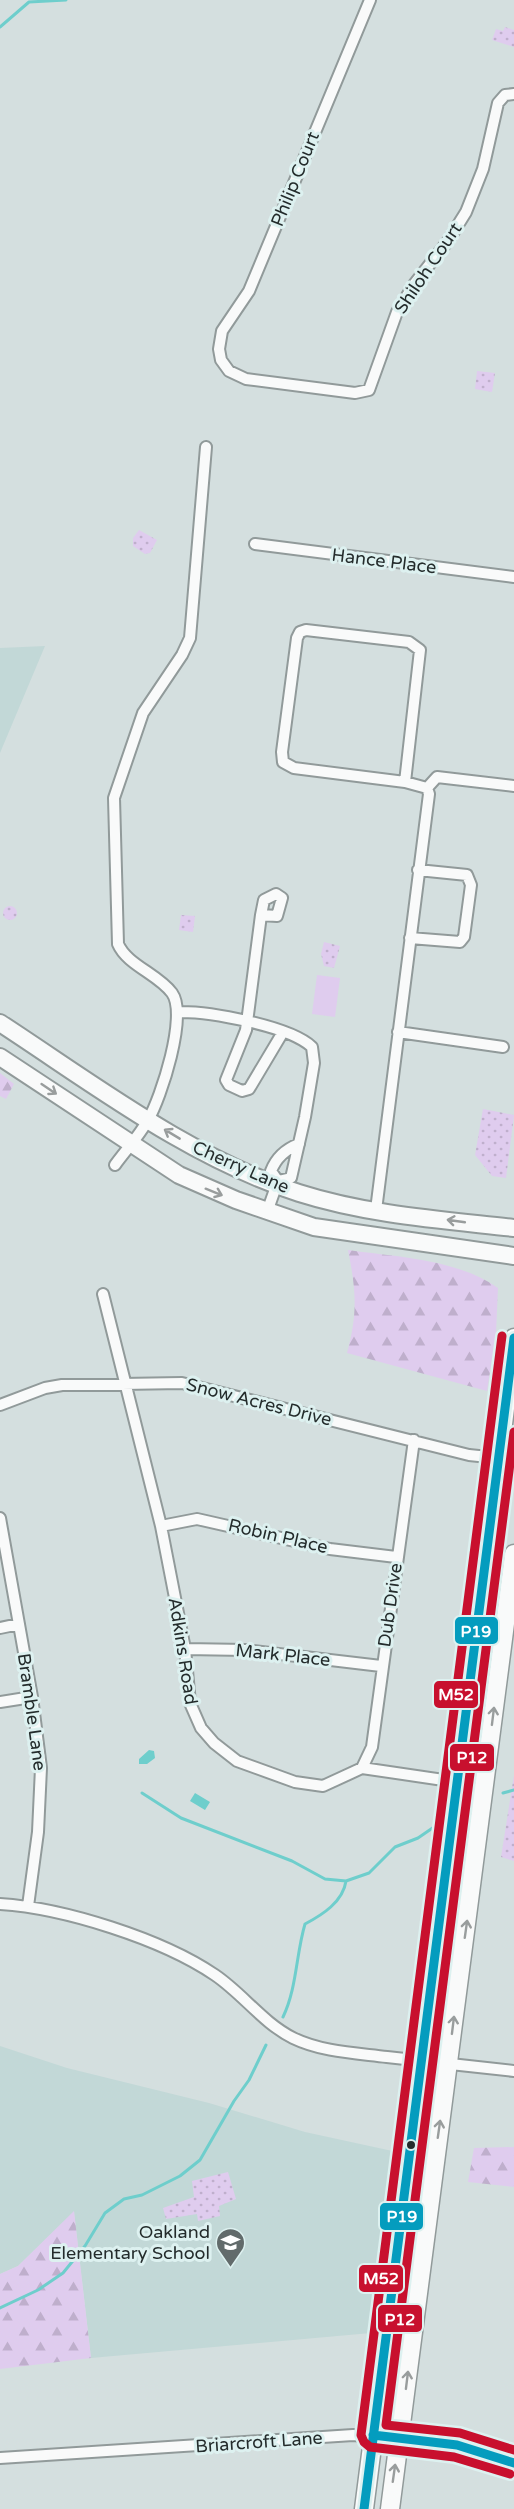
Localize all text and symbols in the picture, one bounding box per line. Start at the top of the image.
street label: Philip Court [266,128,324,230]
street label: Shiloh Court [389,218,467,318]
street label: Hance Place [330,544,438,578]
one-way arrow [40,1083,56,1095]
one-way arrow [164,1128,181,1140]
street label: Cherry Lane [189,1136,293,1198]
one-way arrow [204,1187,223,1198]
one-way arrow [447,1215,466,1226]
street label: Snow Acres Drive [184,1373,334,1431]
street label: Robin Place [226,1514,330,1558]
street label: Dub Drive [373,1562,407,1648]
street label: Adkins Road [164,1596,202,1706]
line badge: P19 [454,1616,499,1645]
text: P19 [461,1622,491,1642]
street label: Mark Place [235,1639,331,1671]
street label: Bramble Lane [13,1652,51,1772]
line badge: M52 [433,1680,479,1709]
text: M52 [438,1685,474,1705]
one-way arrow [488,1707,499,1727]
line badge: P12 [449,1743,495,1772]
text: P12 [457,1748,487,1768]
one-way arrow [460,1920,471,1940]
one-way arrow [447,2016,458,2036]
one-way arrow [433,2120,444,2140]
unlabelled marker [405,2139,417,2151]
line badge: P19 [379,2202,424,2231]
text: P19 [387,2207,417,2227]
place label: Oakland Elementary School [50,2221,210,2264]
school or university icon: Oakland Elementary School [215,2226,247,2268]
line badge: M52 [358,2264,404,2293]
text: M52 [363,2269,399,2289]
line badge: P12 [377,2304,423,2333]
text: P12 [385,2310,415,2330]
one-way arrow [402,2370,413,2390]
street label: Briarcroft Lane [195,2427,323,2457]
one-way arrow [389,2464,400,2484]

